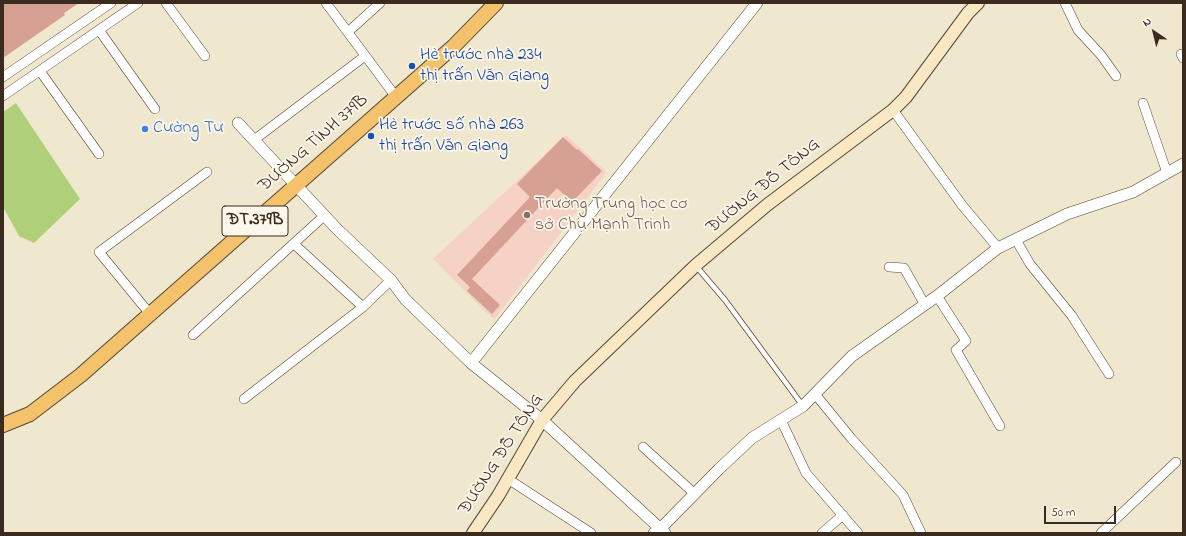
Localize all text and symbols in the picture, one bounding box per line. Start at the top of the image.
north arrow [1134,12,1174,52]
text: N [1139,13,1155,31]
place label: Hè trước nhà 234 thị trấn Văn Giang [420,45,549,88]
marker: Hè trước nhà 234 thị trấn Văn Giang [407,61,417,71]
street label: ĐƯỜNG TỈNH 379B [255,90,373,198]
place label: Hè trước số nhà 263 thị trấn Văn Giang [379,115,524,158]
place label: Cường Tư [153,118,223,140]
marker: Cường Tư [140,124,150,134]
marker: Hè trước số nhà 263 thị trấn Văn Giang [366,131,376,141]
street label: ĐƯỜNG ĐỖ TÔNG [703,135,825,239]
place label: Trường Trung học cơ sở Chụ Mạnh Trinh [535,194,687,236]
road number: ĐT.379B [222,206,288,236]
marker: Trường Trung học cơ sở Chụ Mạnh Trinh [522,210,532,220]
street label: ĐƯỜNG ĐỖ TÔNG [455,391,549,519]
scale bar [1046,498,1118,524]
text: 50 m [1051,504,1075,522]

